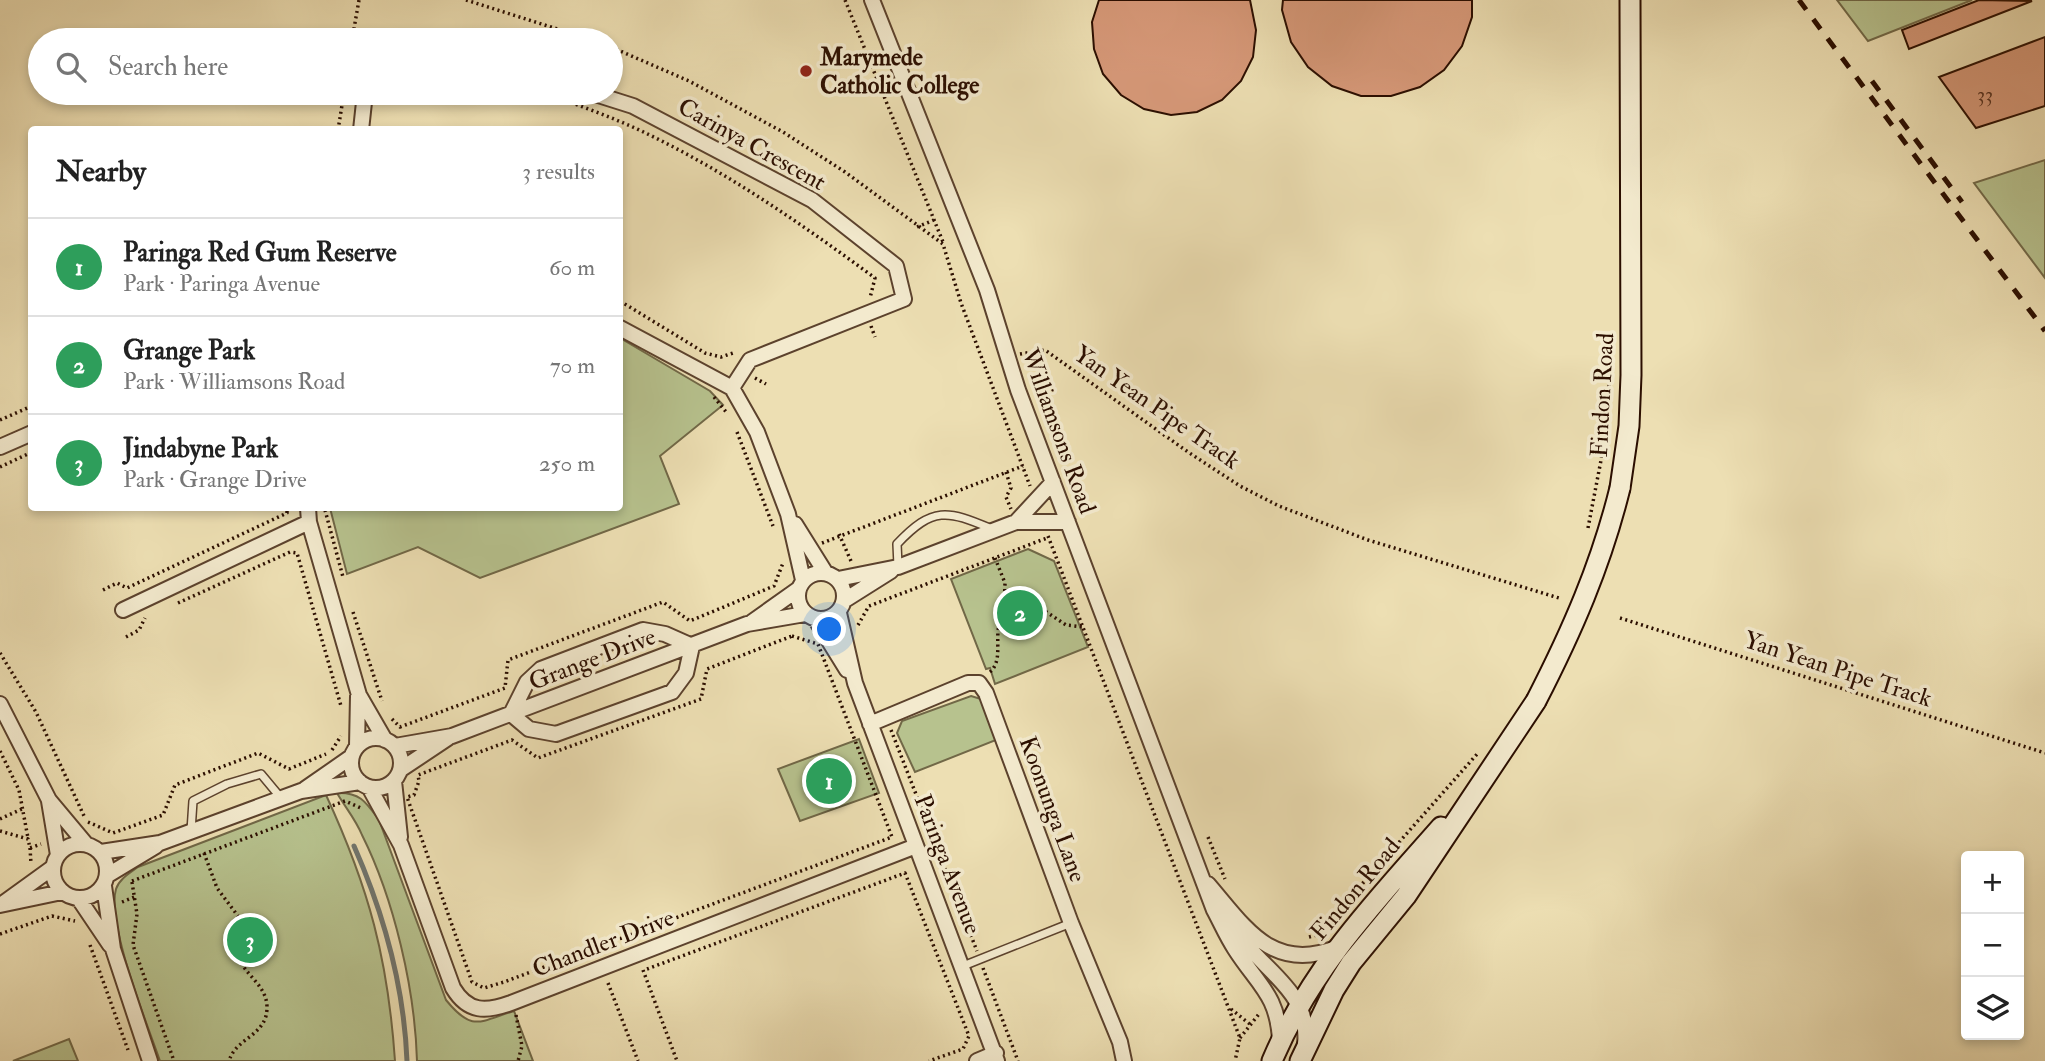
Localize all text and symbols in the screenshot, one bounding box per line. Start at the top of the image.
search box [28,28,623,105]
place label: Marymede Catholic College [819,42,979,101]
icon: search [52,48,90,86]
text: Search here [108,51,228,83]
marker: Marymede Catholic College [798,63,814,79]
house number: 33 [1977,81,1993,108]
street label: Carinya Crescent [672,91,831,198]
text: Nearby [56,153,146,190]
text: 3 results [522,157,595,186]
text: Paringa Red Gum Reserve [123,237,397,269]
text: 1 [75,253,83,282]
text: 60 m [549,253,595,282]
text: Park · Paringa Avenue [123,269,320,298]
street label: Findon Road [1584,332,1621,458]
text: Grange Park [123,335,255,367]
street label: Yan Yean Pipe Track [1068,339,1246,477]
street label: Williamsons Road [1014,343,1103,518]
text: 2 [73,351,85,380]
text: 70 m [550,351,595,380]
text: Park · Williamsons Road [123,367,345,396]
text: Jindabyne Park [123,433,278,465]
text: 3 [75,449,83,478]
text: 250 m [539,449,595,478]
text: Park · Grange Drive [123,465,307,494]
pin: 2 [997,587,1043,639]
your location [812,612,846,646]
street label: Grange Drive [524,621,660,698]
street label: Yan Yean Pipe Track [1740,624,1936,715]
street label: Koonunga Lane [1012,732,1093,886]
pin: 1 [806,755,852,807]
street label: Paringa Avenue [907,790,988,938]
street label: Findon Road [1303,832,1407,947]
map controls [1961,851,2024,1040]
button: + [1961,851,2024,914]
street label: Chandler Drive [528,902,678,985]
pin: 3 [227,914,273,966]
button: − [1961,914,2024,977]
button: layers [1961,977,2024,1040]

